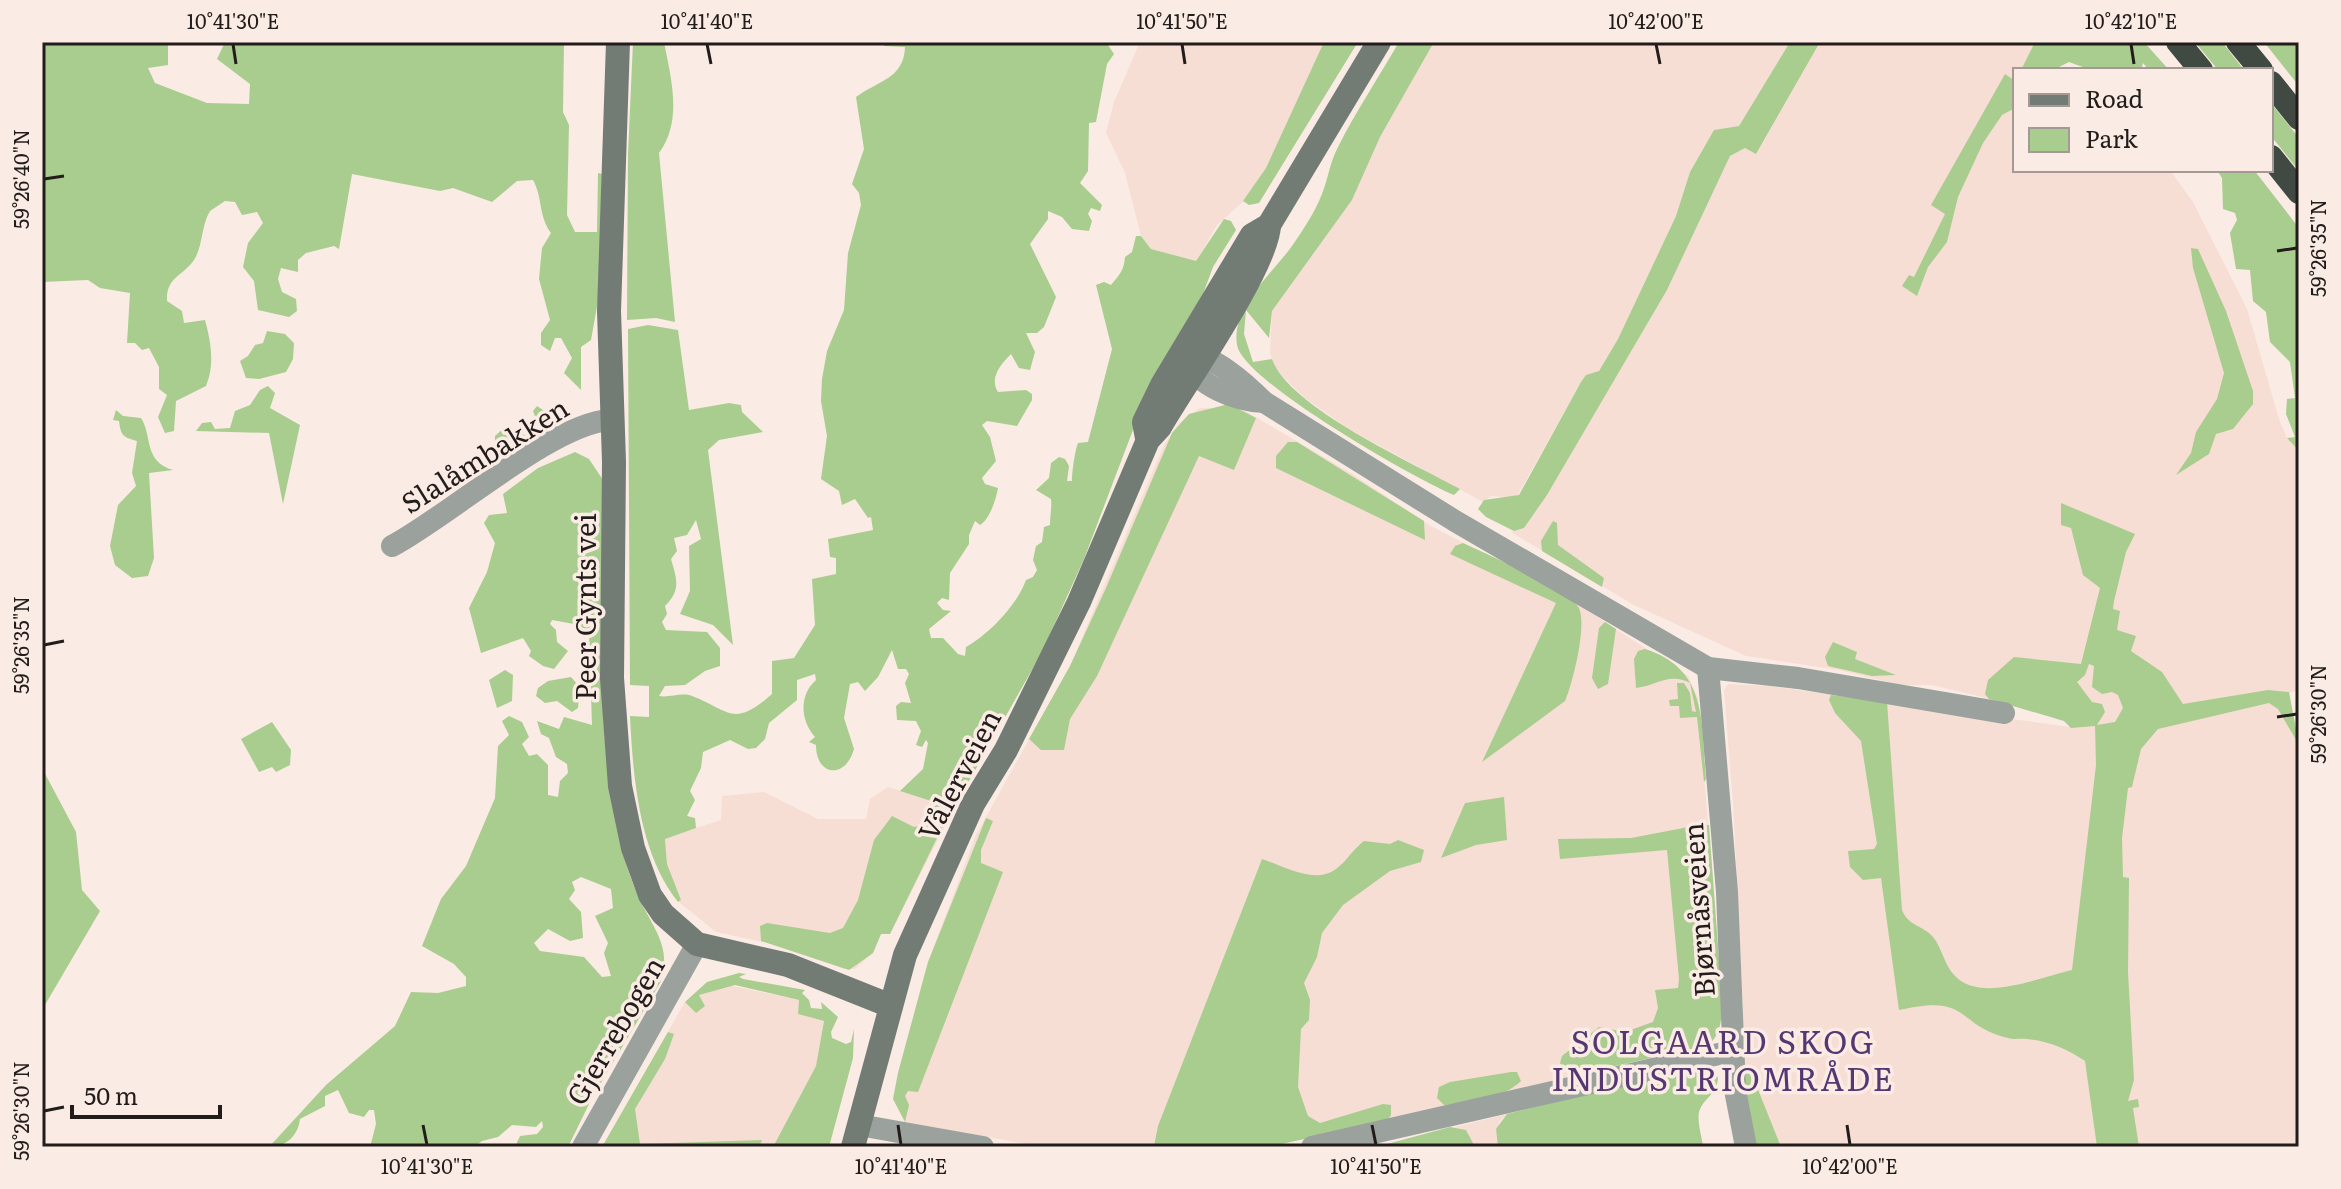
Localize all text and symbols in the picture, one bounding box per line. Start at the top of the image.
text: 10°41'30"E [187,5,279,35]
text: 10°41'40"E [661,5,753,35]
text: 10°41'50"E [1136,5,1228,35]
text: 10°42'00"E [1608,5,1704,35]
text: 10°42'10"E [2085,5,2177,35]
legend [2013,68,2273,172]
text: Road [2085,80,2144,115]
text: Park [2085,120,2138,155]
text: 59°26'40"N [5,129,35,229]
text: 59°26'35"N [2302,199,2332,297]
street label: Slalåmbakken [392,386,576,522]
street label: Peer Gynts vei [563,513,605,701]
text: 59°26'35"N [5,596,35,694]
text: 59°26'30"N [2302,664,2332,764]
street label: Vålerveien [906,701,1010,847]
street label: Bjørnåsveien [1670,821,1724,999]
street label: Gjerrebogen [555,948,673,1112]
district label: SOLGAARD SKOG INDUSTRIOMRÅDE [1551,1016,1895,1101]
text: 59°26'30"N [5,1061,35,1161]
scale bar [72,1069,220,1119]
text: 50 m [84,1077,138,1112]
text: 10°41'30"E [381,1150,473,1180]
text: 10°41'40"E [855,1150,947,1180]
text: 10°41'50"E [1330,1150,1422,1180]
text: 10°42'00"E [1802,1150,1898,1180]

